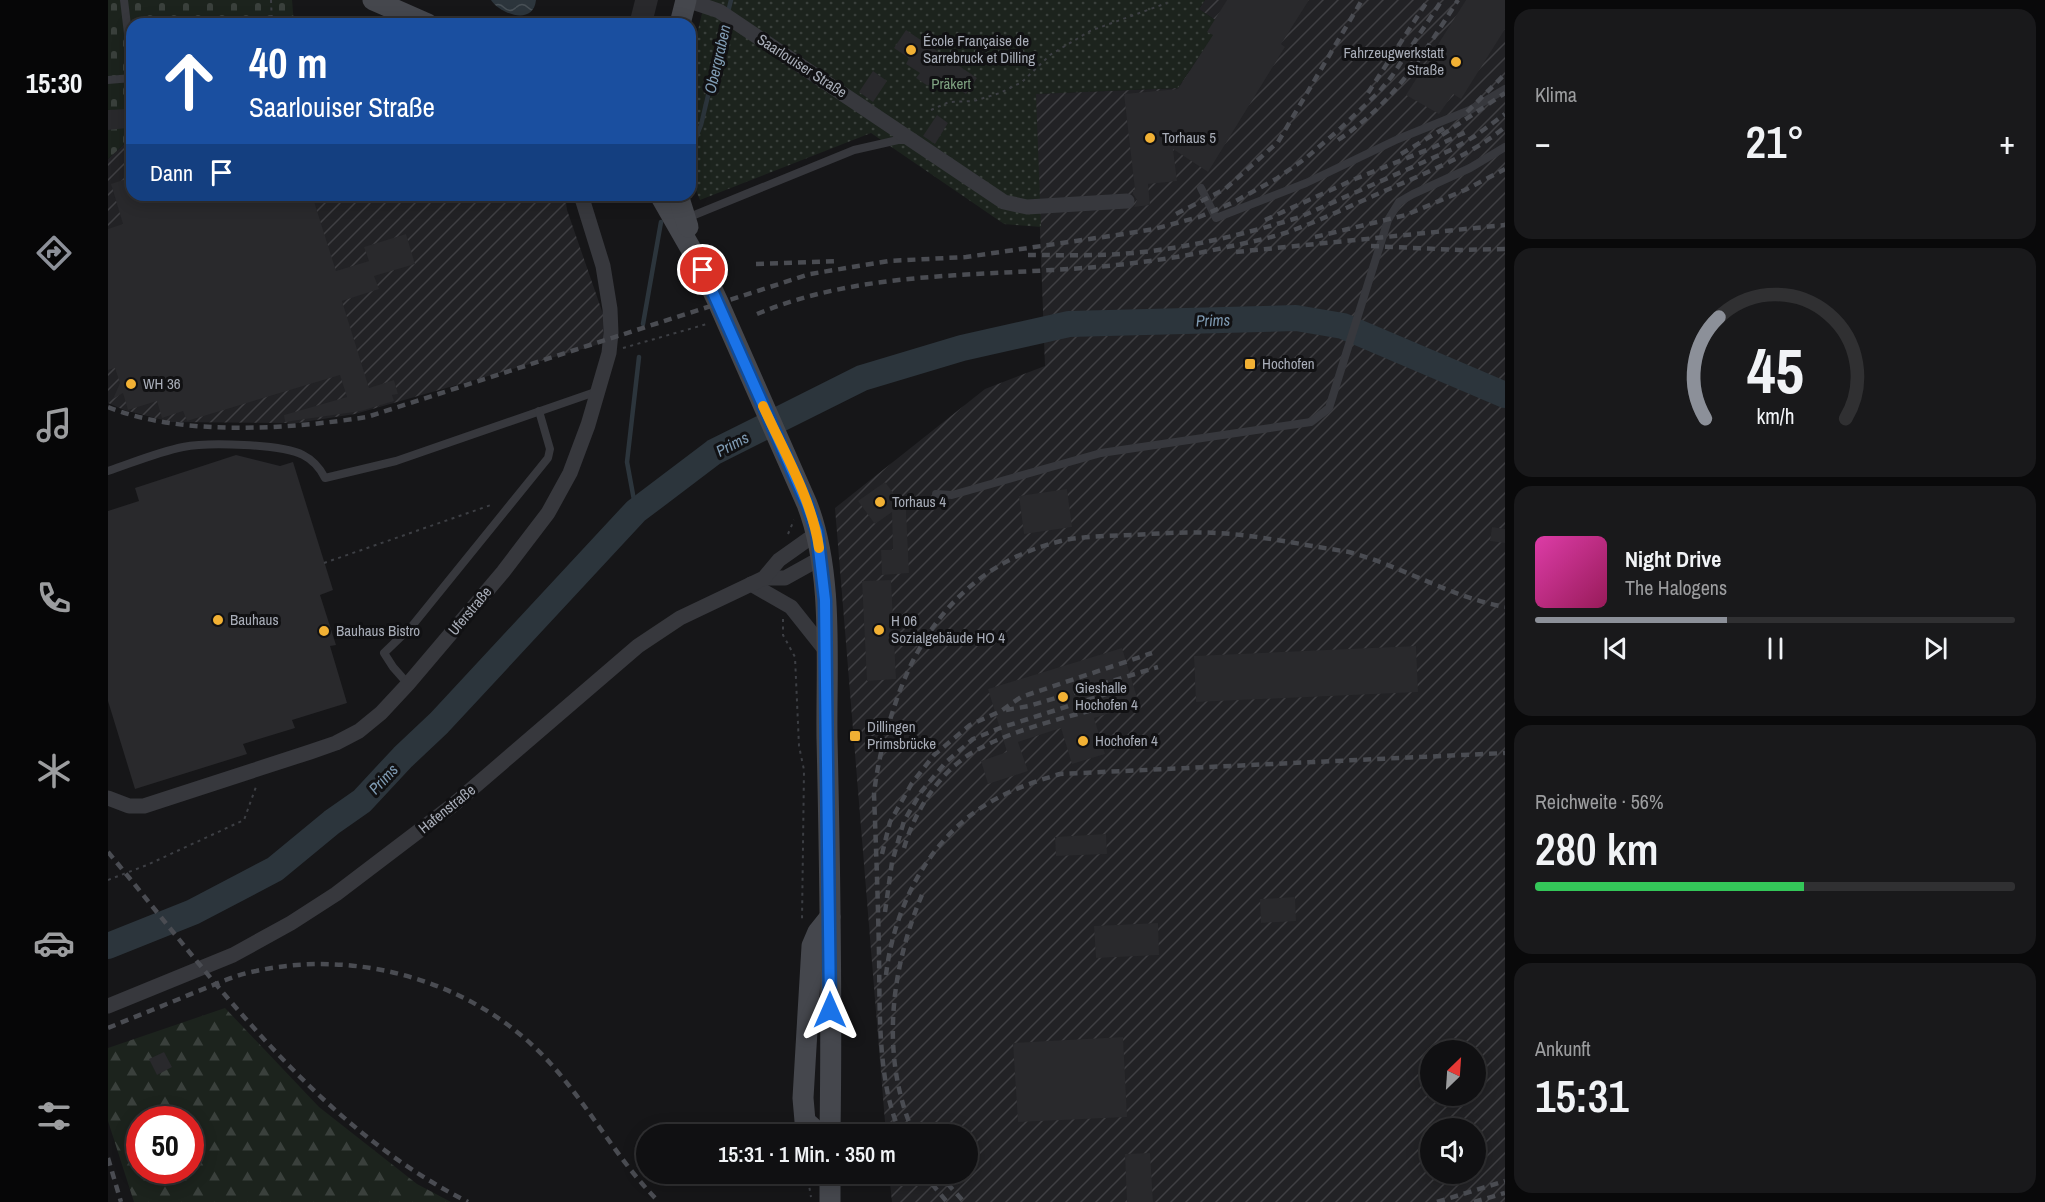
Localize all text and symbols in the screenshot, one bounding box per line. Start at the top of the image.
water label: Obergraben [698,22,736,96]
street label: Saarlouiser Straße [753,29,851,103]
place label: École Française de Sarrebruck et Dilling [923,30,1035,68]
text: 40 m [249,35,328,91]
icon: ahead [150,42,228,120]
place label: Fahrzeugwerkstatt Straße [1343,42,1445,80]
marker: École Française de Sarrebruck et Dilling [904,43,918,57]
marker: Fahrzeugwerkstatt Straße [1449,55,1463,69]
text: 15:30 [26,65,82,101]
park label: Präkert [931,73,971,94]
text: Klima [1535,81,1577,108]
text: Saarlouiser Straße [249,89,435,125]
text: 21° [1745,111,1805,172]
text: − [1535,120,1551,164]
text: + [1999,120,2015,164]
place label: Torhaus 5 [1162,127,1216,148]
marker: Torhaus 5 [1143,131,1157,145]
icon: arrive [205,156,238,189]
text: Dann [150,158,193,188]
icon: directions [33,232,75,274]
pin [677,244,728,295]
icon: arrive [686,253,719,286]
water label: Prims [1195,308,1231,332]
text: 45 [1747,329,1803,413]
place label: Hochofen [1262,353,1315,374]
marker: Hochofen [1243,357,1257,371]
place label: WH 36 [143,373,181,394]
marker: WH 36 [124,377,138,391]
text: km/h [1756,403,1794,432]
icon: music [33,404,75,446]
water label: Prims [712,426,753,462]
place label: Torhaus 4 [892,491,946,512]
marker: Torhaus 4 [873,495,887,509]
text: Night Drive [1625,544,1721,574]
text: The Halogens [1625,574,1727,601]
icon: phone [33,577,75,619]
street label: Uferstraße [443,582,496,640]
place label: Bauhaus [230,609,279,630]
place label: H 06 Sozialgebäude HO 4 [891,610,1005,648]
marker: Bauhaus [211,613,225,627]
place label: Bauhaus Bistro [336,620,420,641]
marker: H 06 Sozialgebäude HO 4 [872,623,886,637]
marker: Bauhaus Bistro [317,624,331,638]
icon: previous [1599,632,1632,665]
icon: pause [1759,632,1792,665]
icon: next [1919,632,1952,665]
place label: Gieshalle Hochofen 4 [1075,677,1138,715]
marker: Gieshalle Hochofen 4 [1056,690,1070,704]
place label: Dillingen Primsbrücke [867,716,936,754]
marker: Dillingen Primsbrücke [848,729,862,743]
place label: Hochofen 4 [1095,730,1158,751]
marker: Hochofen 4 [1076,734,1090,748]
icon: climate [33,750,75,792]
water label: Prims [363,759,403,799]
street label: Hafenstraße [414,779,480,838]
text: Reichweite · 56% [1535,788,1664,815]
text: 280 km [1535,818,1659,879]
icon: car [33,922,75,964]
position arrow [798,978,862,1042]
text: Ankunft [1535,1035,1591,1062]
north arrow [1420,1040,1486,1106]
map controls [1420,1040,1486,1184]
text: 15:31 [1535,1065,1629,1126]
icon: filters [33,1095,75,1137]
speed limit sign: 50 [126,1106,204,1184]
button: sound [1420,1118,1486,1184]
text: 15:31 · 1 Min. · 350 m [718,1139,896,1169]

